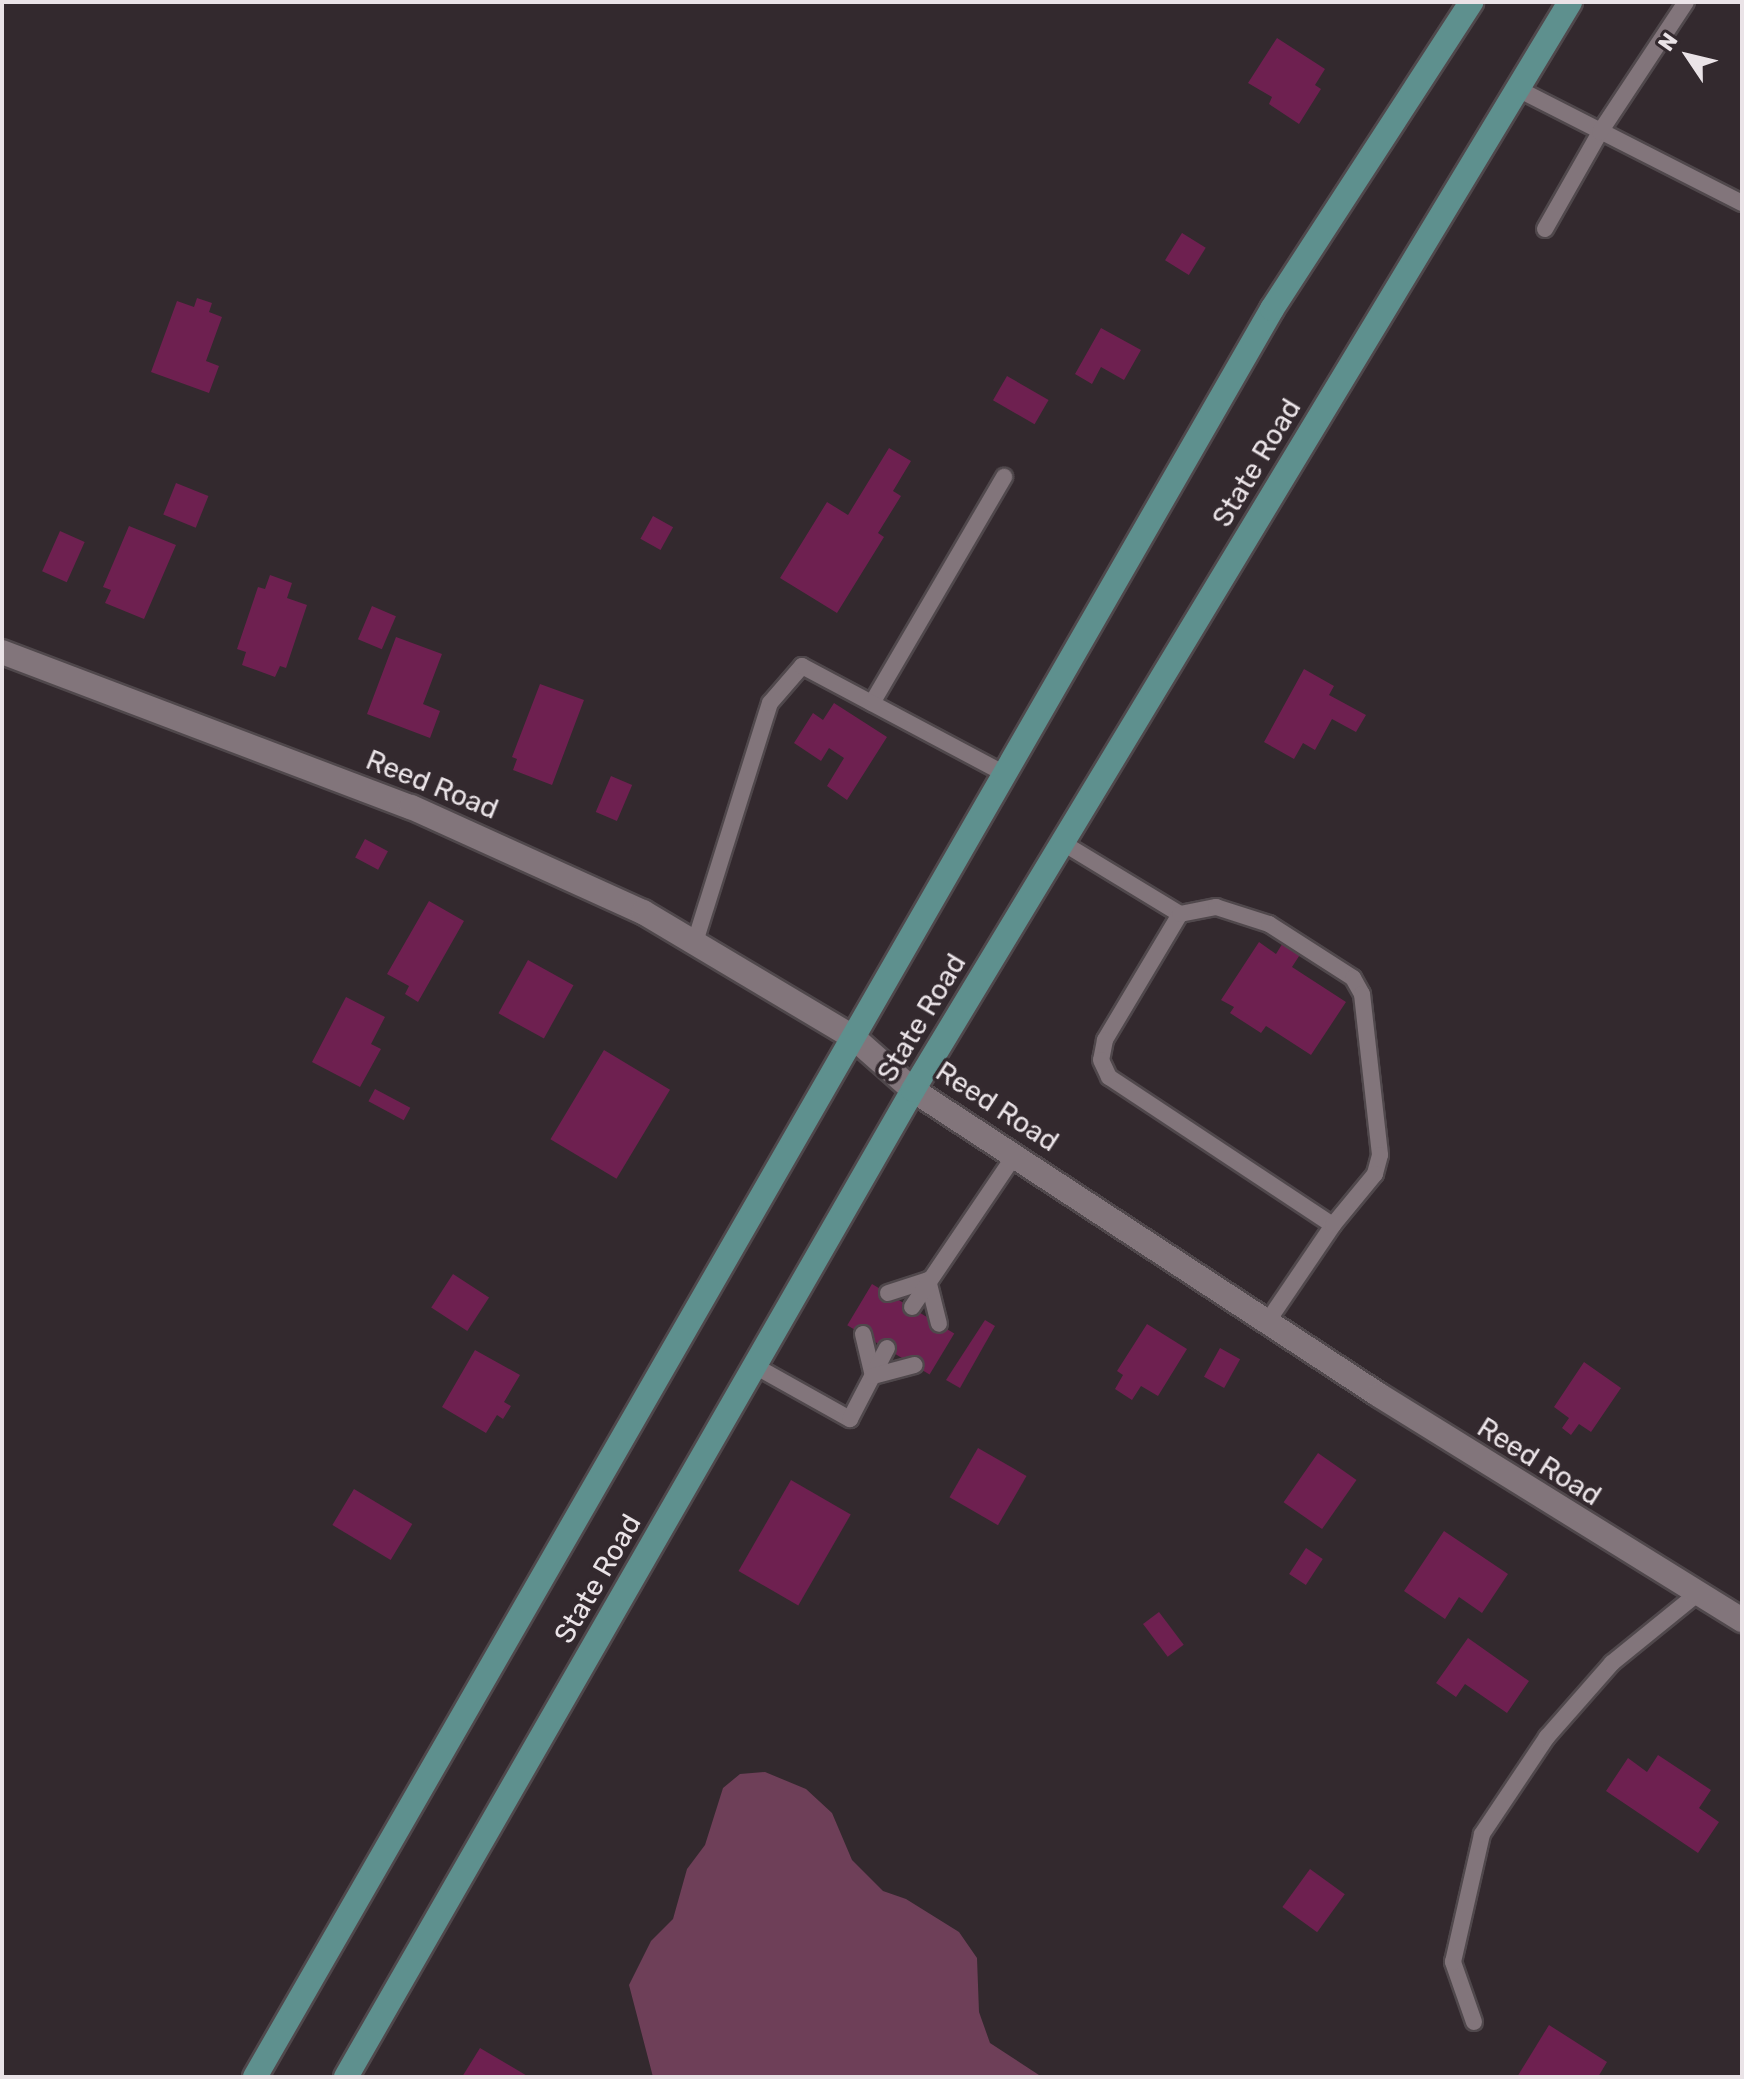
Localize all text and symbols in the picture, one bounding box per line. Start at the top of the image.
north arrow [1648,16,1728,96]
text: N [1652,28,1684,56]
street label: State Road [1206,393,1308,533]
street label: Reed Road [361,743,503,827]
street label: State Road [871,948,973,1088]
street label: Reed Road [929,1055,1065,1159]
street label: Reed Road [1471,1411,1607,1513]
street label: State Road [548,1508,648,1650]

